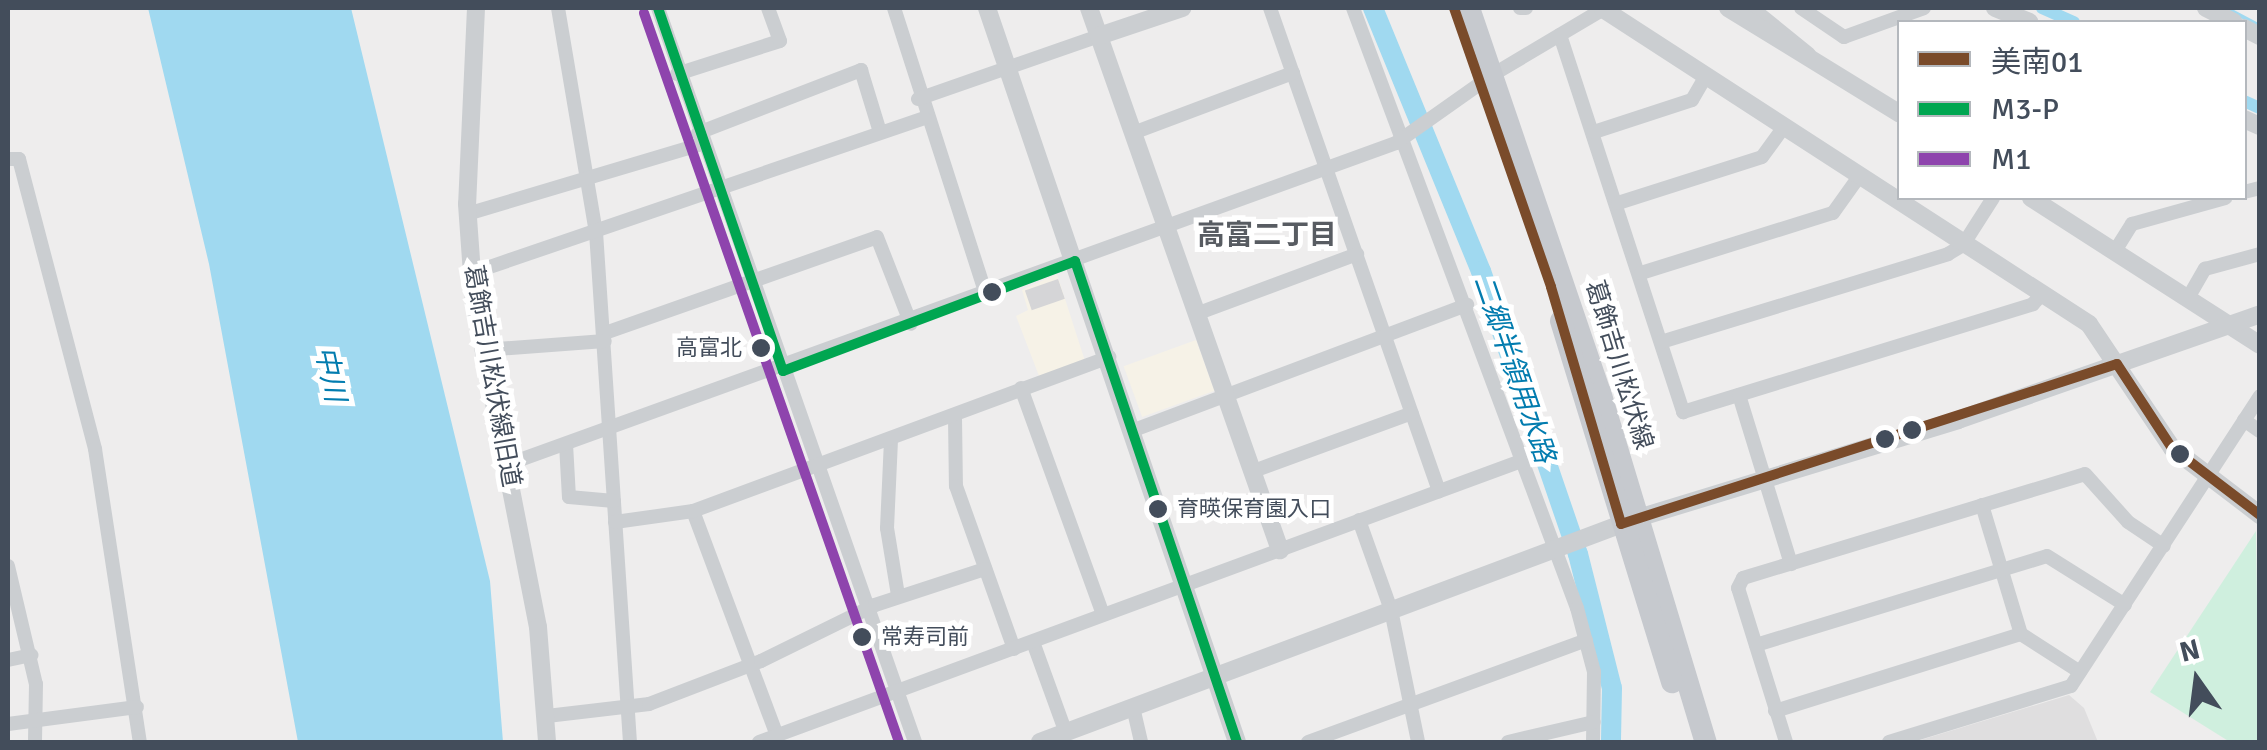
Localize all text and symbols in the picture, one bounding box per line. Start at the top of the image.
legend [1897,20,2247,200]
text: 美南01 [1991,44,2083,81]
text: M3-P [1991,91,2059,128]
text: M1 [1991,141,2031,178]
district label: 高富二丁目 [1197,218,1337,252]
street label: 葛飾吉川松伏線旧道 [458,263,526,489]
water label: 二郷半領用水路 [1466,271,1562,467]
street label: 葛飾吉川松伏線 [1579,277,1659,453]
unlabelled marker [982,282,1002,302]
place label: 高富北 [676,335,742,361]
marker: 高富北 [751,338,771,358]
water label: 中川 [308,343,352,405]
unlabelled marker [1902,420,1922,440]
unlabelled marker [1875,429,1895,449]
unlabelled marker [2170,444,2190,464]
place label: 育暎保育園入口 [1177,496,1331,522]
marker: 育暎保育園入口 [1148,499,1168,519]
place label: 常寿司前 [881,624,969,650]
marker: 常寿司前 [852,627,872,647]
north arrow [2147,630,2247,730]
text: N [2176,632,2203,670]

